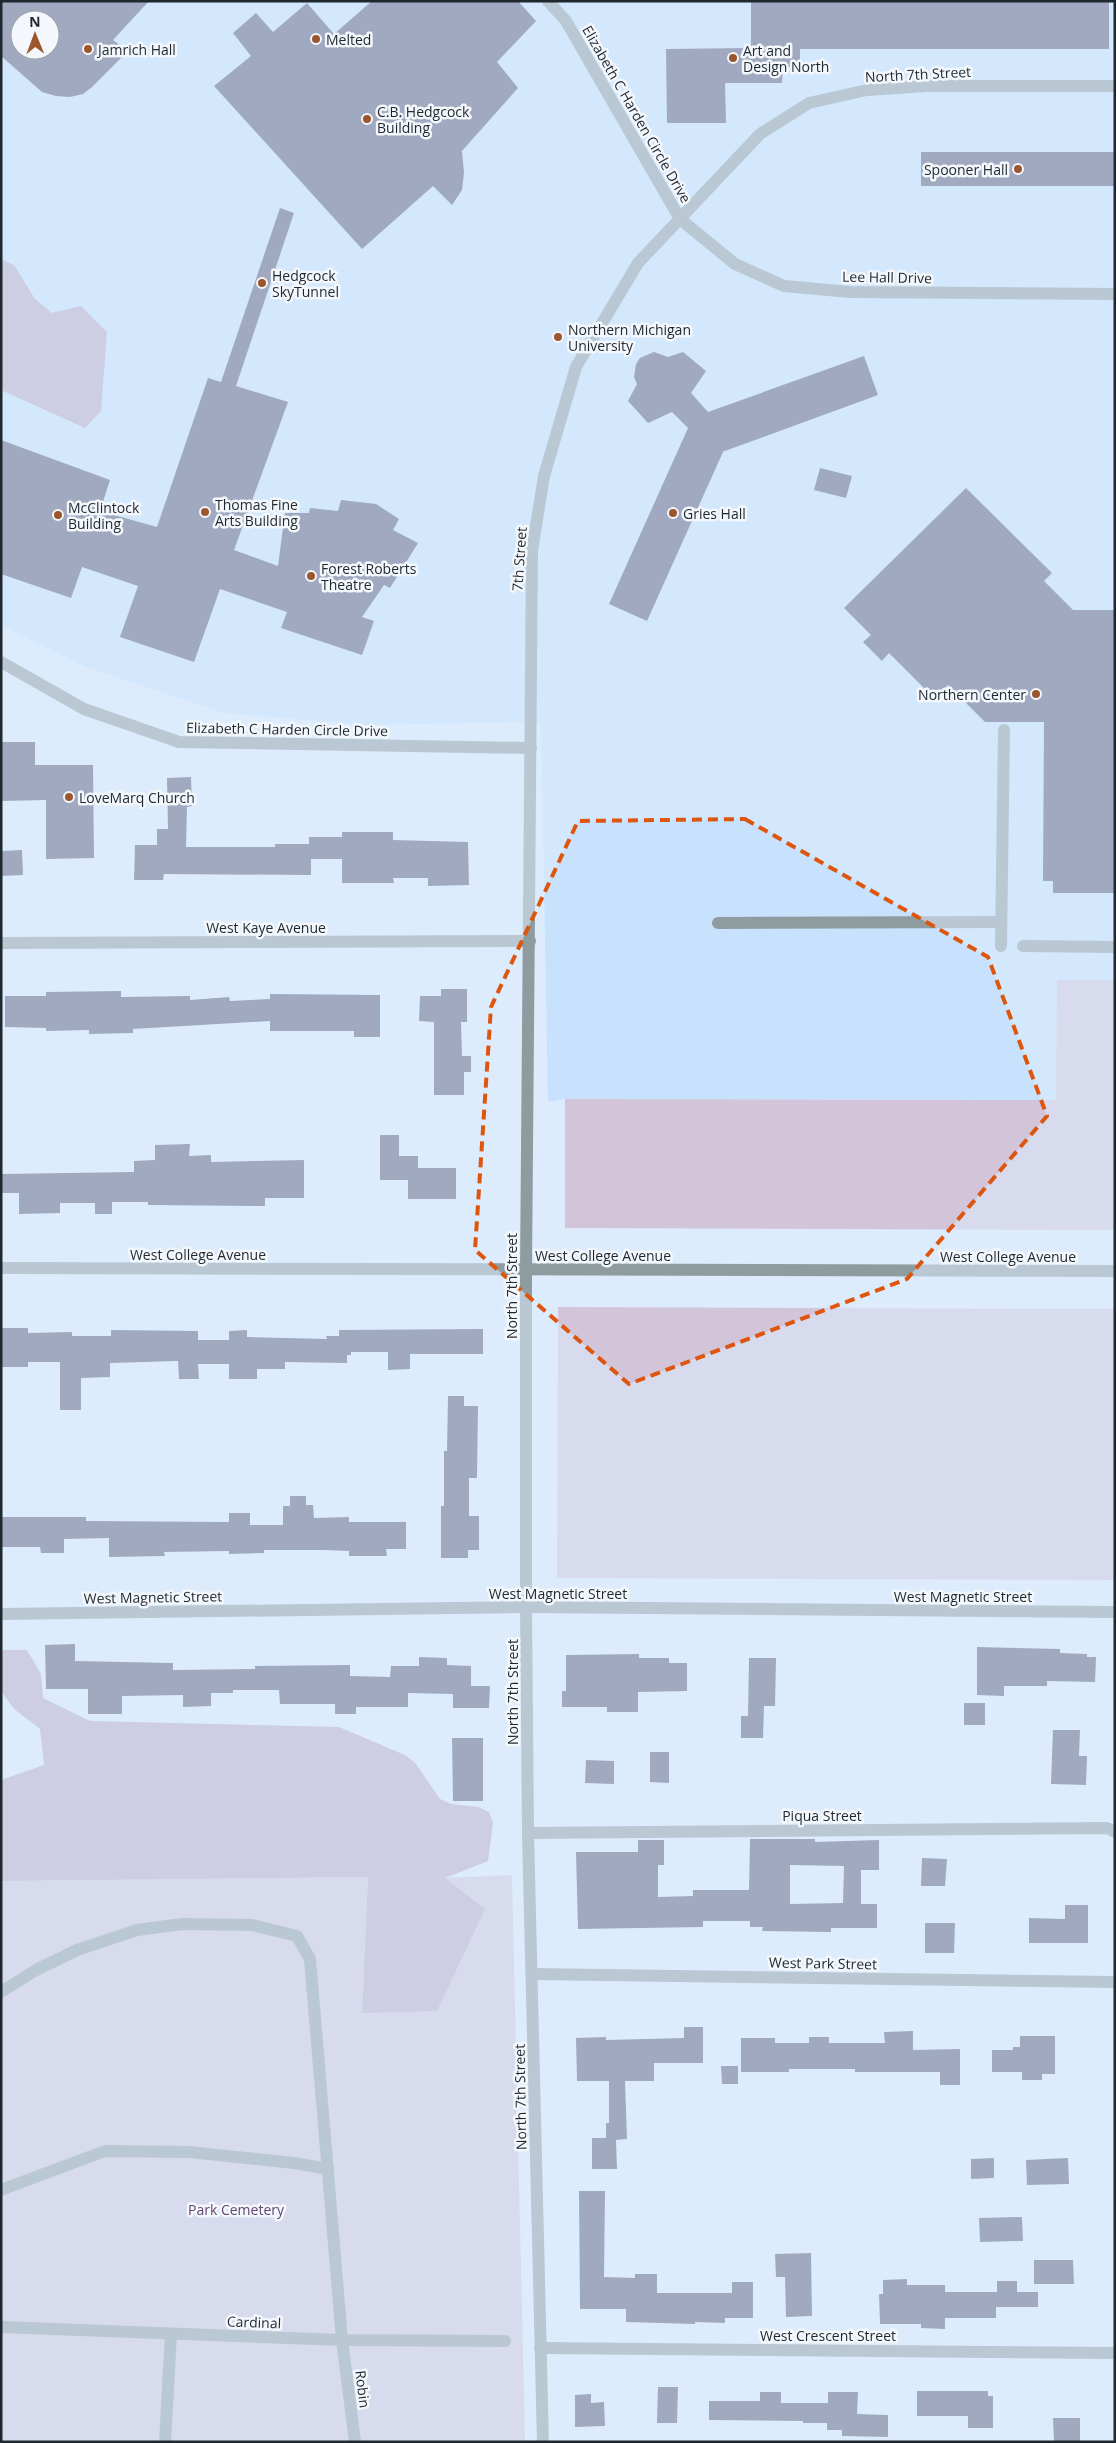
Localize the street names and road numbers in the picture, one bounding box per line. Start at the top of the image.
street label: Elizabeth C Harden Circle Drive [578,22,696,206]
street label: North 7th Street [864,62,972,86]
street label: Lee Hall Drive [842,267,932,287]
street label: 7th Street [507,526,531,592]
street label: Elizabeth C Harden Circle Drive [186,718,388,740]
street label: West Kaye Avenue [206,918,326,937]
street label: North 7th Street [502,1233,521,1339]
street label: West College Avenue [130,1245,266,1264]
street label: West College Avenue [535,1246,671,1265]
street label: West College Avenue [940,1247,1076,1266]
street label: West Magnetic Street [489,1584,627,1603]
street label: West Magnetic Street [84,1586,222,1608]
street label: West Magnetic Street [894,1587,1032,1606]
street label: North 7th Street [503,1639,522,1745]
street label: Piqua Street [782,1806,862,1825]
street label: West Park Street [769,1953,877,1973]
street label: North 7th Street [510,2044,530,2150]
street label: Cardinal [227,2312,281,2332]
street label: West Crescent Street [760,2326,896,2345]
street label: Robin [351,2369,375,2409]

